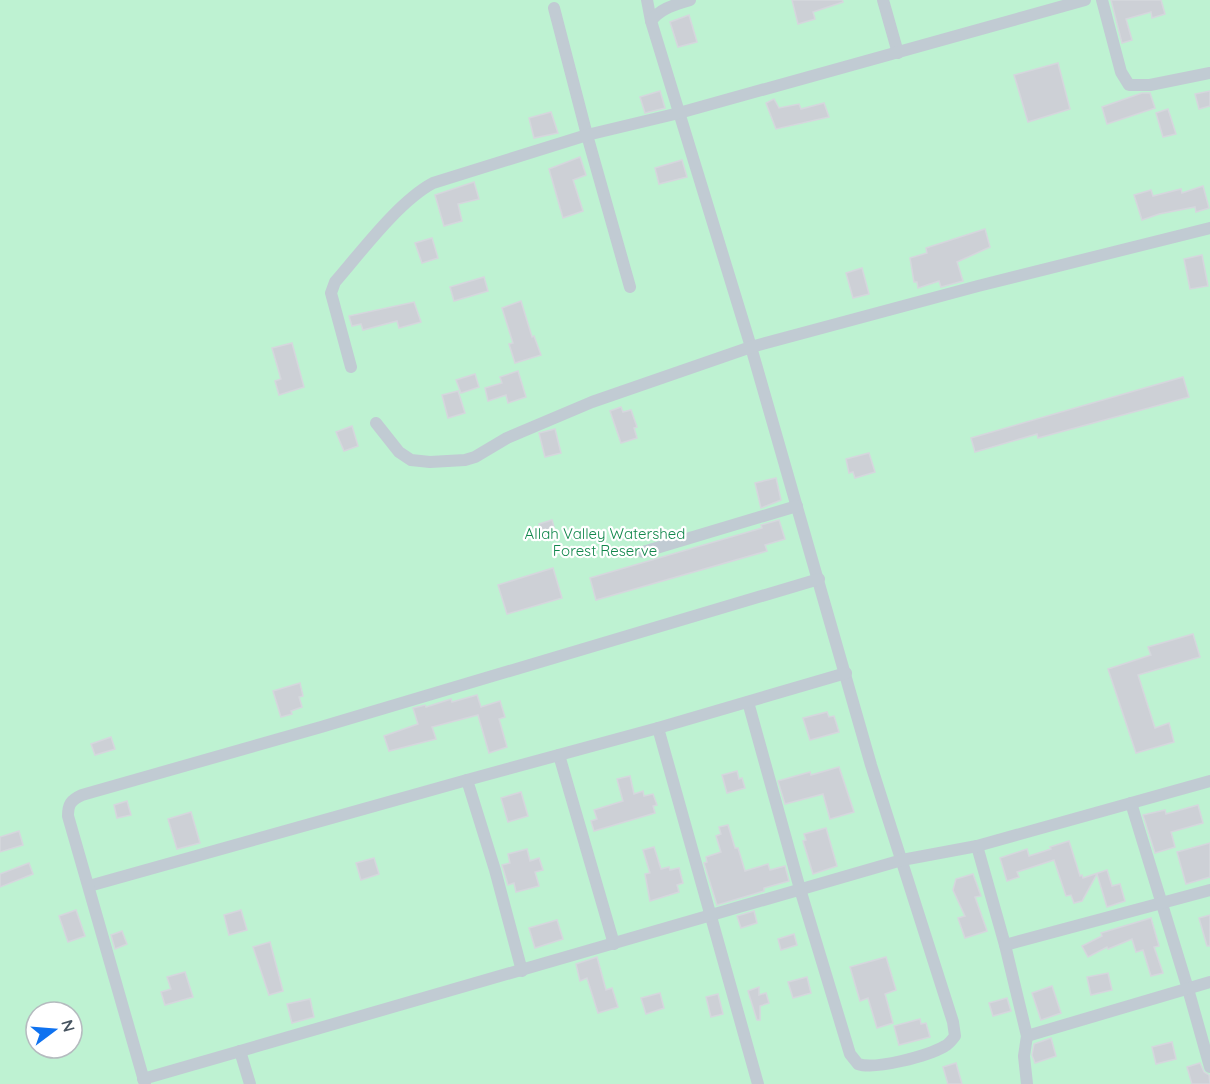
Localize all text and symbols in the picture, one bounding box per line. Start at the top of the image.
park label: Allah Valley Watershed Forest Reserve [525,524,685,560]
north arrow [24,1000,84,1060]
text: N [57,1017,80,1034]

